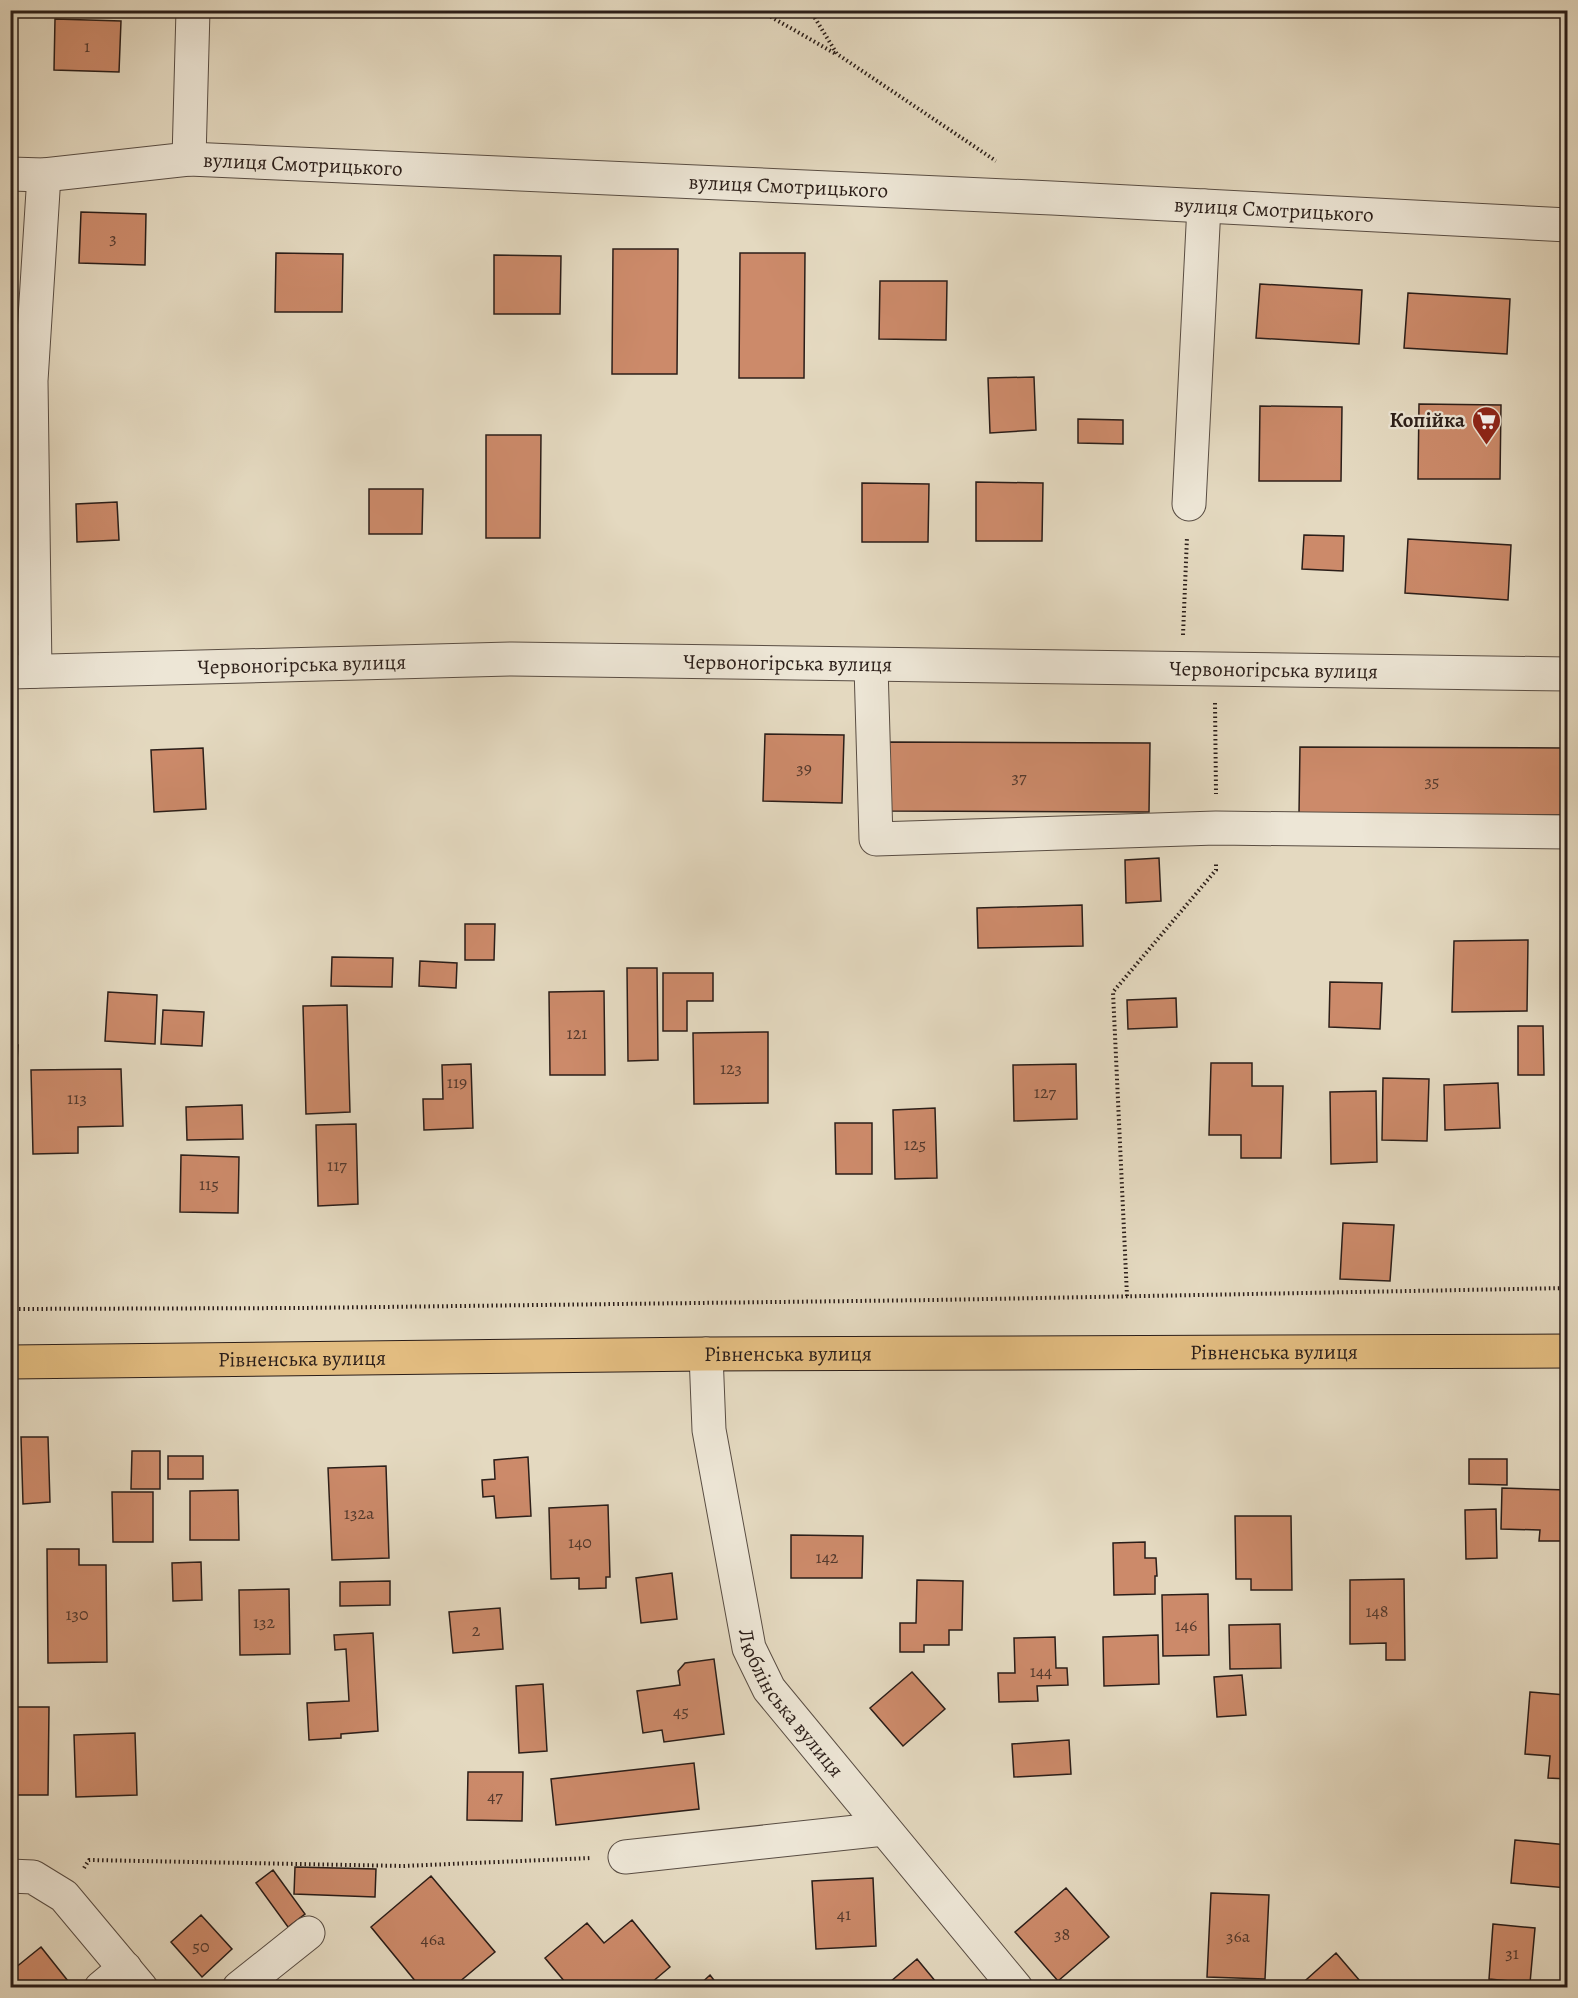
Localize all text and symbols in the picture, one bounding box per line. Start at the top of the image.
house number: 1 [84,34,90,58]
street label: вулиця Смотрицького [203,146,403,183]
street label: вулиця Смотрицького [688,168,889,205]
street label: вулиця Смотрицького [1173,190,1374,229]
house number: 3 [109,226,117,250]
supermarket icon: Копійка [1470,404,1502,446]
place label: Копійка [1389,406,1465,434]
street label: Червоногірська вулиця [683,647,892,678]
street label: Червоногірська вулиця [197,648,407,681]
street label: Червоногірська вулиця [1169,654,1378,685]
house number: 39 [796,756,812,780]
house number: 37 [1011,765,1027,789]
house number: 35 [1424,769,1440,793]
house number: 121 [567,1021,587,1045]
house number: 123 [720,1056,742,1080]
house number: 119 [447,1070,467,1094]
house number: 127 [1034,1080,1057,1104]
house number: 113 [67,1086,87,1110]
house number: 125 [904,1132,926,1156]
house number: 117 [327,1153,347,1177]
house number: 115 [199,1172,219,1196]
street label: Рівненська вулиця [1190,1338,1358,1366]
street label: Рівненська вулиця [704,1339,872,1368]
street label: Рівненська вулиця [218,1344,386,1374]
house number: 132а [344,1501,375,1525]
house number: 140 [568,1530,592,1554]
house number: 142 [816,1545,839,1569]
house number: 148 [1365,1599,1389,1623]
house number: 130 [65,1602,89,1626]
house number: 132 [253,1610,276,1634]
house number: 146 [1175,1613,1197,1637]
house number: 2 [472,1618,481,1642]
street label: Люблінська вулиця [732,1626,850,1783]
house number: 144 [1030,1659,1052,1683]
house number: 45 [673,1699,689,1723]
house number: 47 [487,1784,503,1808]
house number: 41 [837,1902,851,1926]
house number: 38 [1054,1922,1070,1946]
house number: 36а [1226,1924,1251,1948]
house number: 46а [421,1927,446,1951]
house number: 50 [192,1934,210,1958]
house number: 31 [1505,1941,1519,1965]

